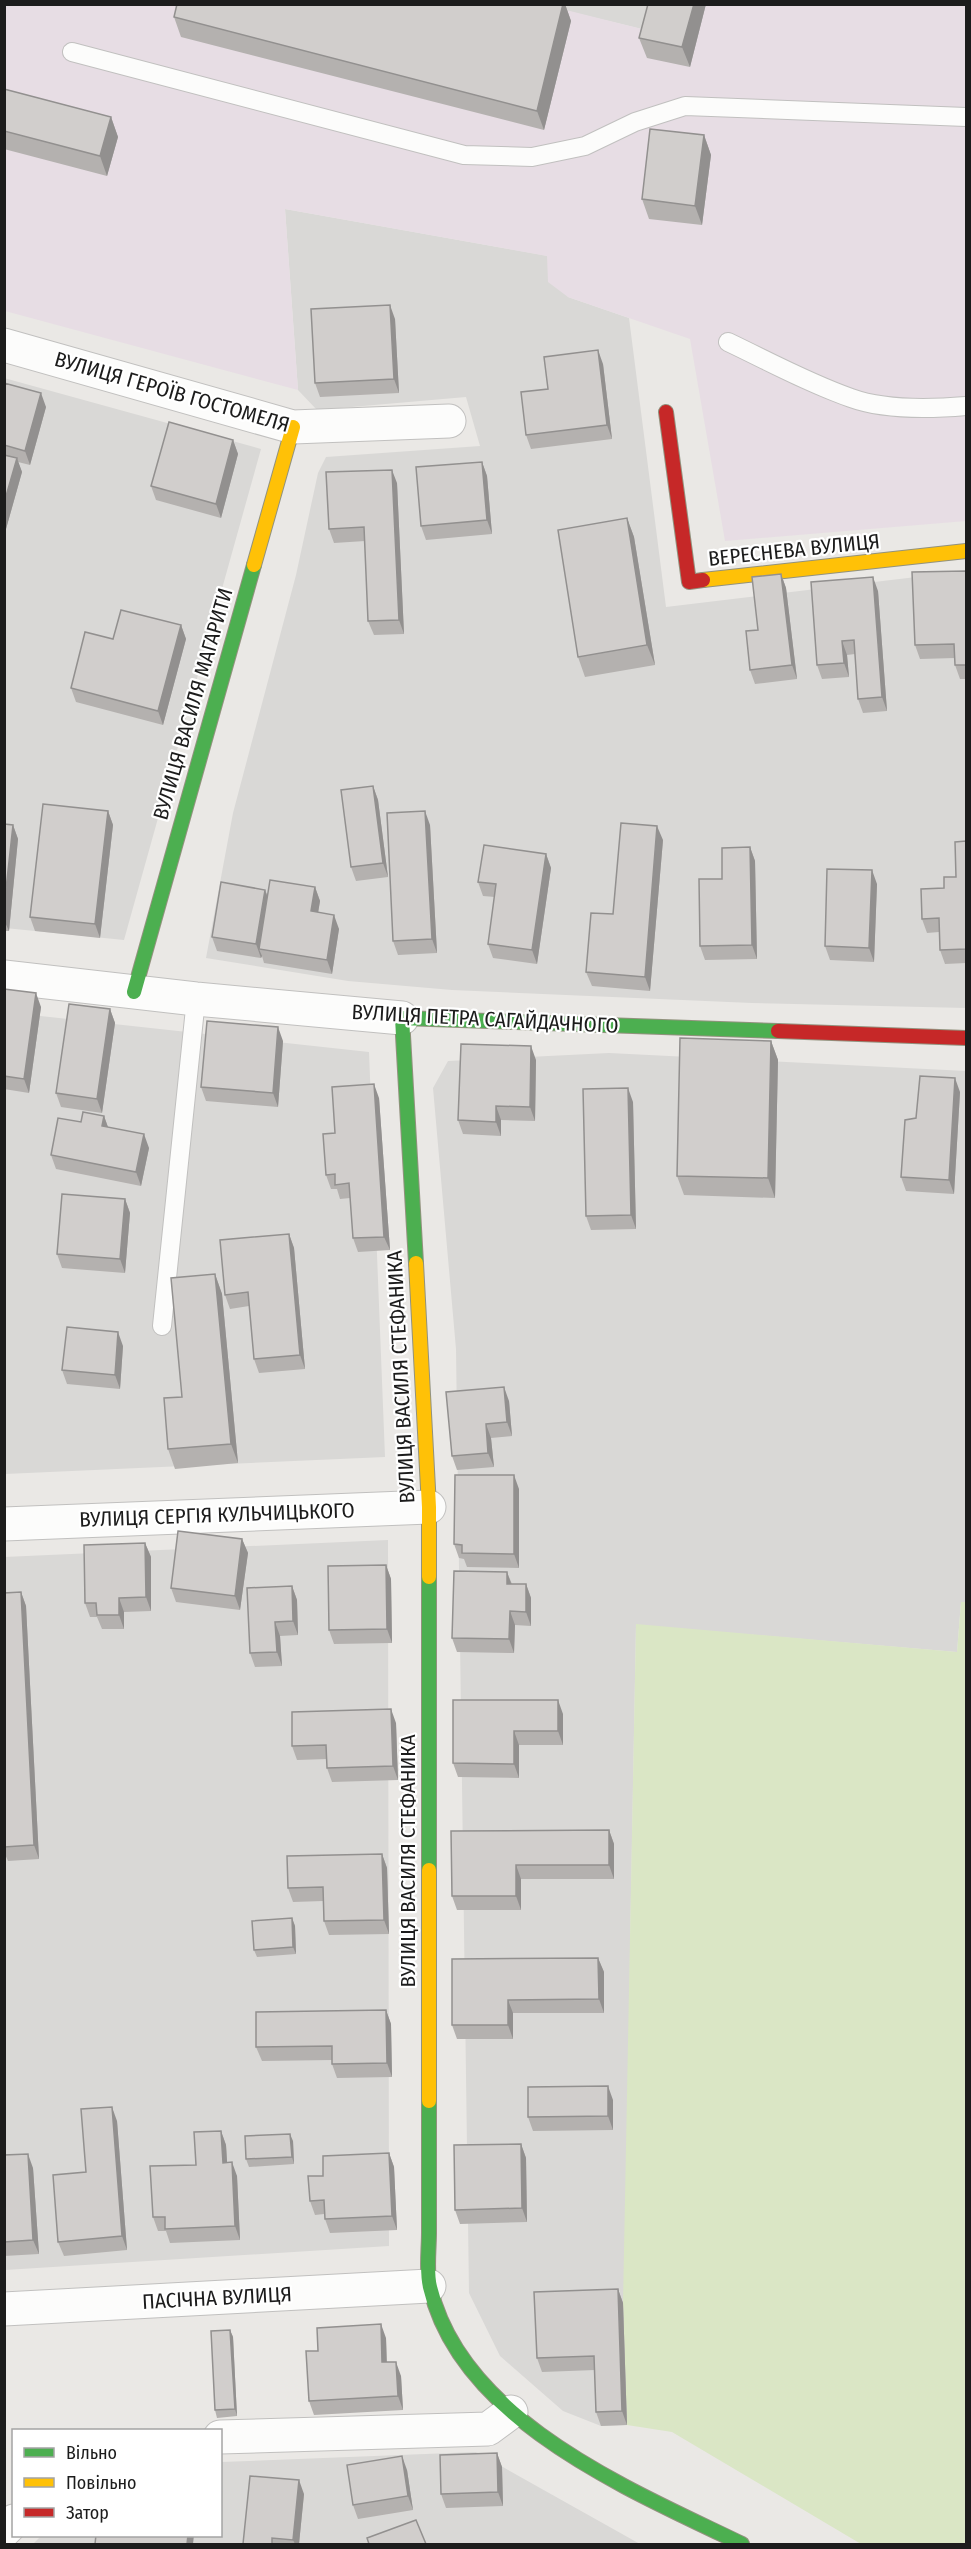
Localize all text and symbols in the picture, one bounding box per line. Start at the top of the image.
street label: ВУЛИЦЯ ГЕРОЇВ ГОСТОМЕЛЯ [51,346,293,438]
street label: ВЕРЕСНЕВА ВУЛИЦЯ [707,528,881,572]
street label: ВУЛИЦЯ ВАСИЛЯ МАГАРИТИ [147,585,239,823]
street label: ВУЛИЦЯ ПЕТРА САГАЙДАЧНОГО [351,999,619,1039]
street label: ВУЛИЦЯ ВАСИЛЯ СТЕФАНИКА [381,1250,421,1504]
street label: ВУЛИЦЯ СЕРГІЯ КУЛЬЧИЦЬКОГО [79,1497,355,1533]
street label: ВУЛИЦЯ ВАСИЛЯ СТЕФАНИКА [395,1734,421,1988]
street label: ПАСІЧНА ВУЛИЦЯ [141,2281,293,2315]
legend [12,2429,222,2537]
text: Вільно [66,2442,117,2464]
text: Повільно [66,2472,137,2494]
text: Затор [66,2502,109,2524]

